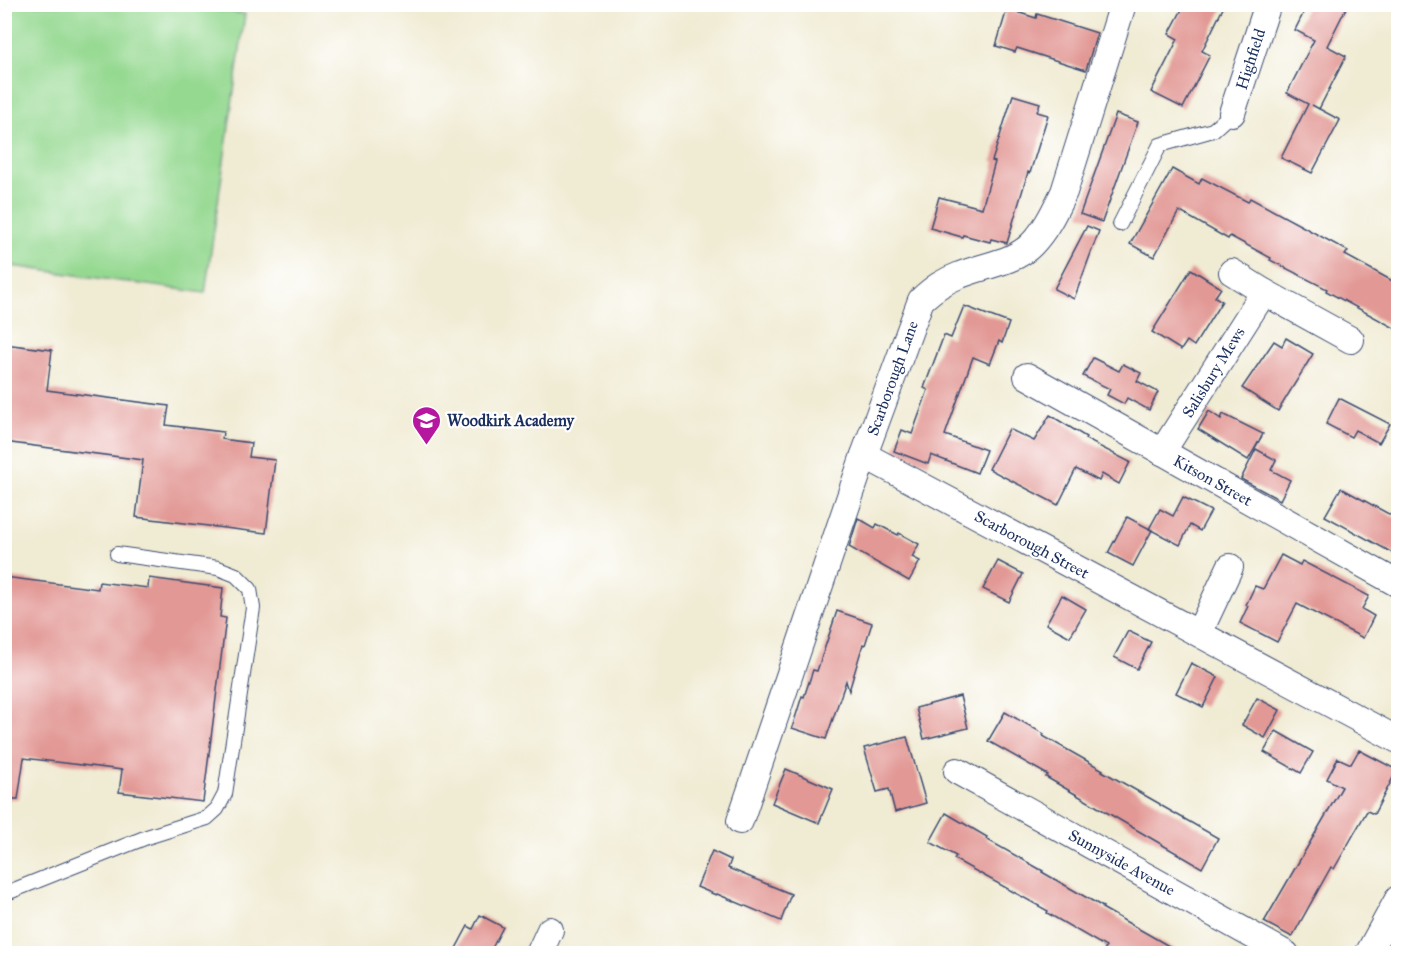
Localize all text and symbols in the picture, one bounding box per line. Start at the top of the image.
street label: Highfield [1232,26,1270,92]
street label: Scarborough Lane [863,318,923,439]
street label: Salisbury Mews [1178,323,1249,421]
school or university icon: Woodkirk Academy [410,404,442,446]
place label: Woodkirk Academy [447,411,576,431]
street label: Kitson Street [1170,451,1256,510]
street label: Scarborough Street [971,506,1092,584]
street label: Sunnyside Avenue [1065,825,1179,900]

